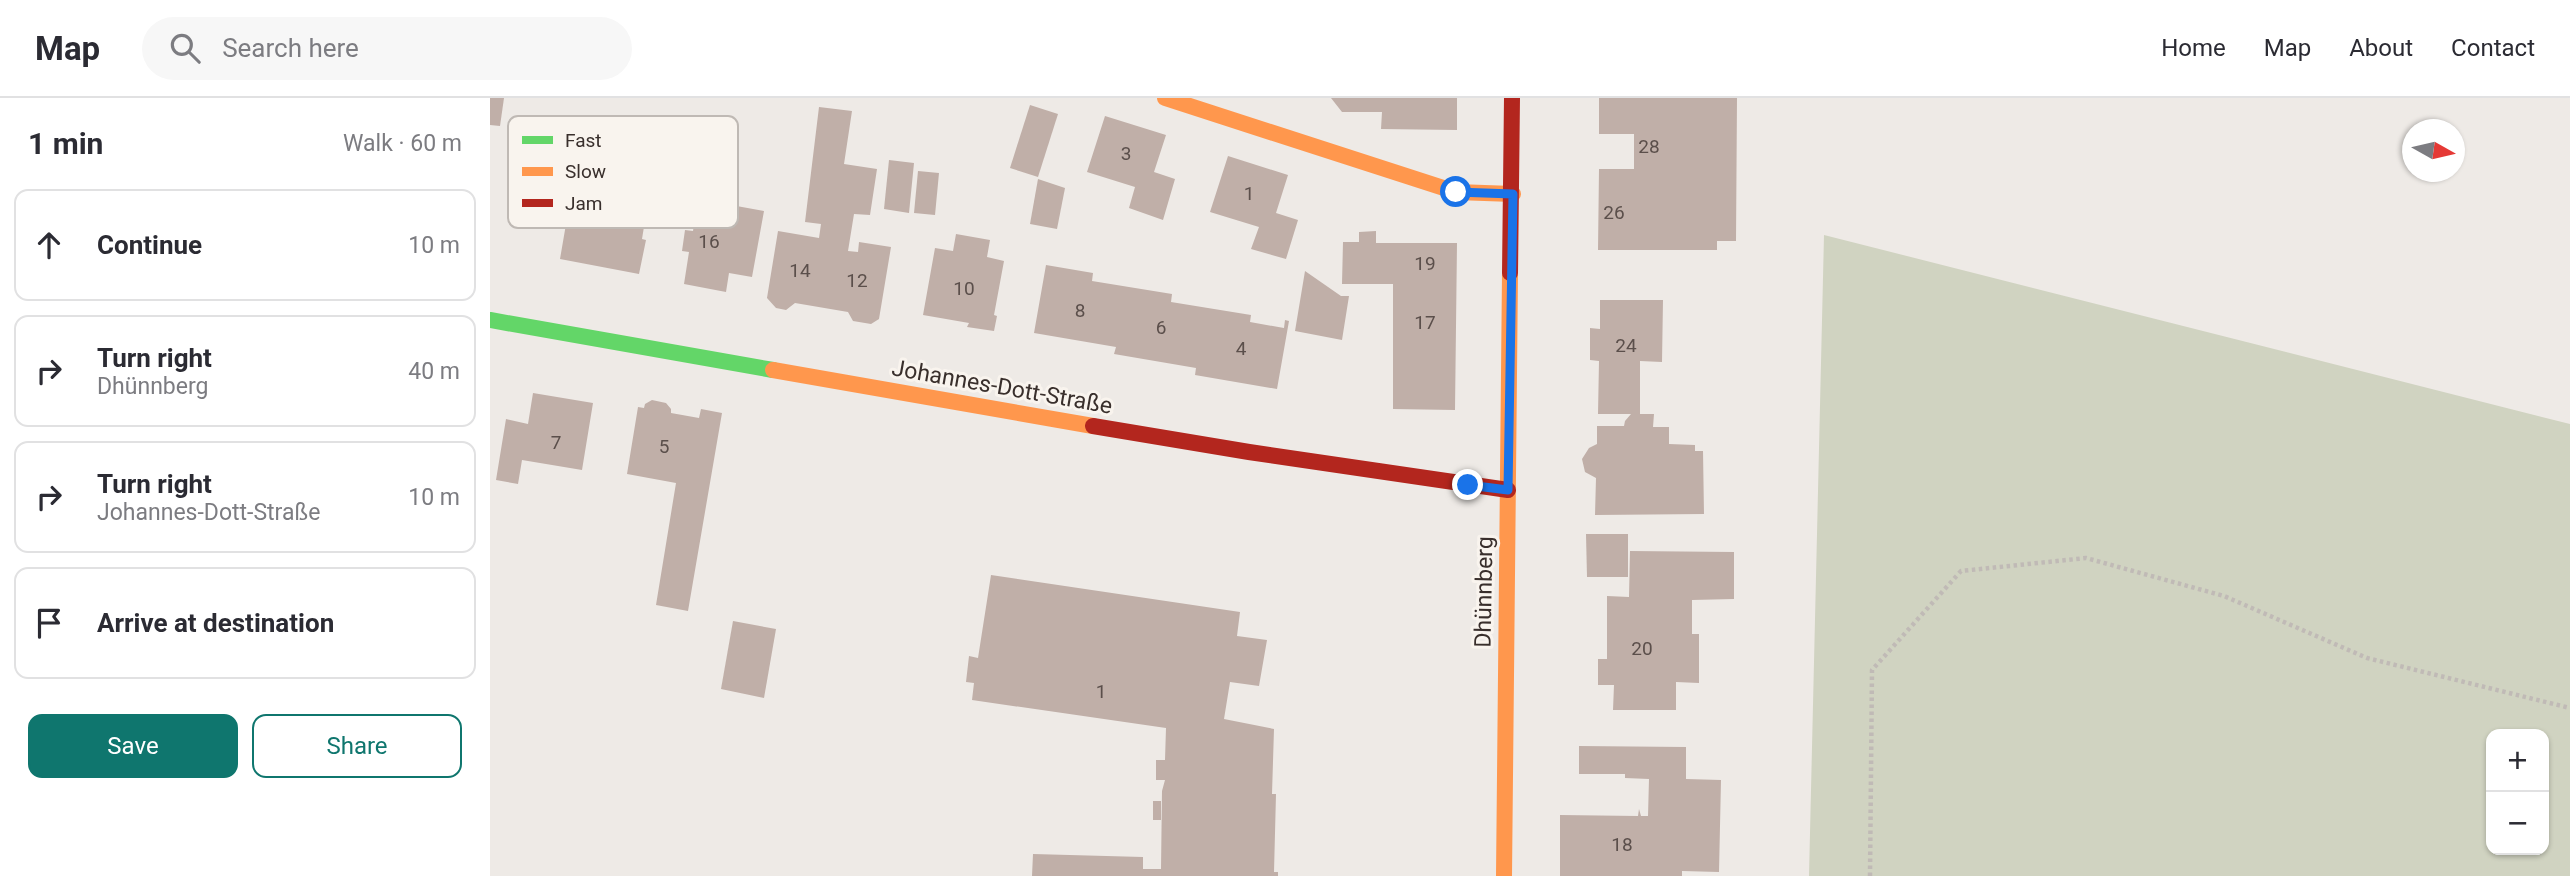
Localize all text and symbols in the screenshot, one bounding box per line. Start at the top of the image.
search box [142,17,632,80]
text: Map [35,29,100,68]
icon: search [166,29,204,67]
text: Search here [222,33,359,63]
text: Home [2161,34,2226,62]
text: Map [2264,34,2311,62]
text: About [2349,34,2413,62]
text: Contact [2451,34,2535,62]
legend [508,116,738,228]
north arrow [2402,119,2465,182]
text: 1 min [28,126,103,161]
text: Fast [565,129,602,152]
text: Walk · 60 m [343,130,462,157]
house number: 28 [1638,135,1660,158]
house number: 3 [1121,142,1131,165]
text: Slow [565,160,606,183]
route start [1440,176,1471,207]
house number: 1 [1244,182,1254,205]
text: Jam [565,192,602,215]
house number: 26 [1603,201,1625,224]
icon: ahead [30,226,68,264]
text: Continue [97,230,202,260]
house number: 16 [698,230,720,253]
text: 10 m [408,232,460,259]
house number: 19 [1414,252,1436,275]
house number: 14 [789,259,811,282]
house number: 12 [846,269,868,292]
house number: 10 [953,277,975,300]
house number: 8 [1075,299,1085,322]
house number: 17 [1414,311,1436,334]
house number: 6 [1156,316,1166,339]
house number: 24 [1615,334,1637,357]
house number: 4 [1236,337,1247,360]
text: Turn right [97,343,212,373]
icon: right [30,352,68,390]
street label: Johannes-Dott-Straße [890,354,1114,420]
text: 40 m [408,358,460,385]
text: Dhünnberg [97,373,208,400]
house number: 7 [551,431,561,454]
house number: 5 [659,435,669,458]
text: Turn right [97,469,212,499]
route end [1452,469,1483,500]
icon: right [30,478,68,516]
text: 10 m [408,484,460,511]
text: Johannes-Dott-Straße [97,499,320,526]
street label: Dhünnberg [1470,536,1498,648]
icon: arrive [30,604,68,642]
text: Arrive at destination [97,608,334,638]
house number: 20 [1631,637,1653,660]
house number: 1 [1096,680,1106,703]
button: Save [28,714,238,778]
button: Share [252,714,462,778]
map controls [2486,729,2549,855]
button: + [2486,729,2549,792]
button: − [2486,792,2549,855]
house number: 18 [1611,833,1633,856]

